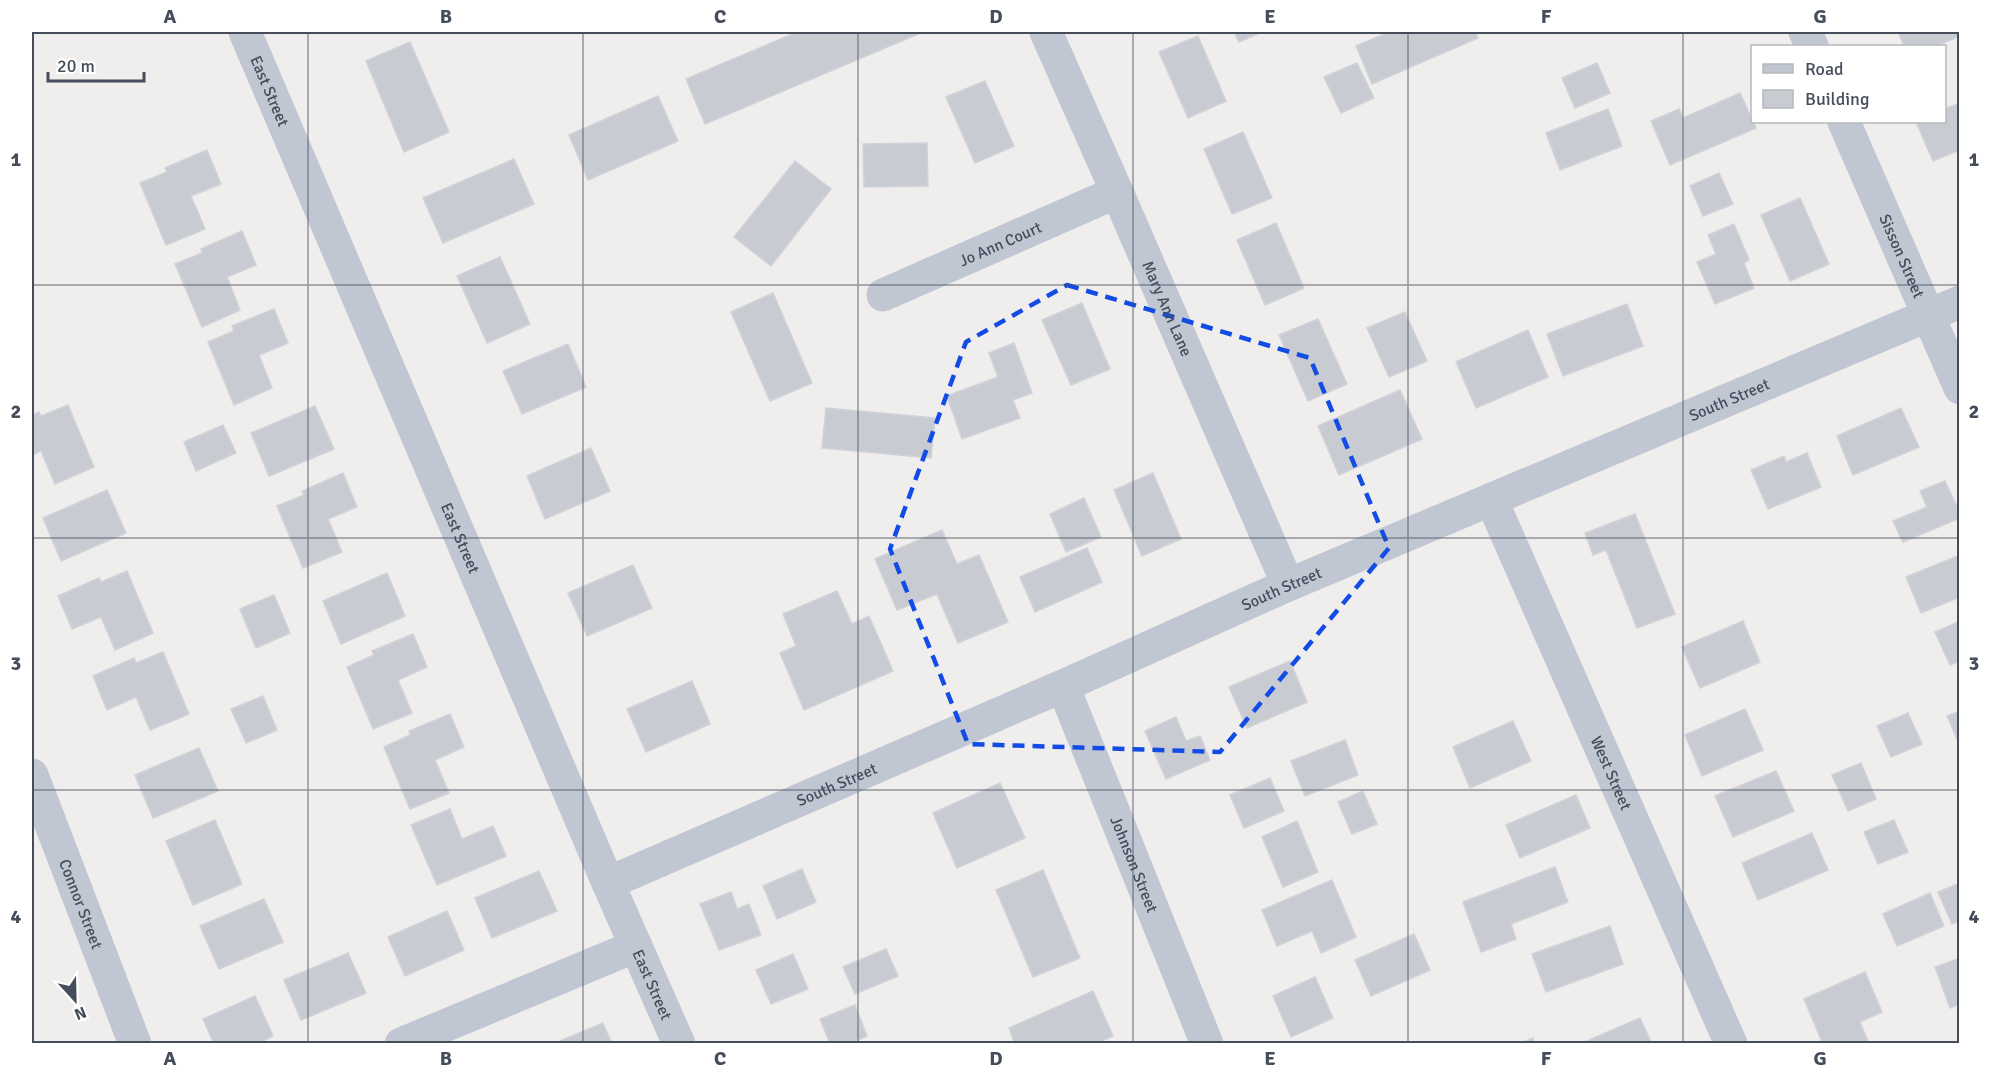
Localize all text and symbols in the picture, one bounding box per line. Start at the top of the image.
text: A [164,4,177,29]
text: B [440,4,452,29]
text: C [714,4,726,29]
text: D [989,4,1003,29]
text: E [1264,4,1276,29]
text: F [1541,4,1552,29]
text: G [1813,4,1827,29]
scale bar [48,45,144,83]
legend [1751,45,1946,123]
street label: East Street [245,53,293,130]
text: 20 m [57,55,95,77]
text: Road [1805,58,1844,80]
text: Building [1805,88,1869,110]
text: 1 [11,147,22,172]
text: 1 [1969,147,1980,172]
street label: Sisson Street [1874,211,1929,302]
street label: Jo Ann Court [956,217,1045,271]
street label: Mary Ann Lane [1137,258,1196,360]
street label: South Street [1686,374,1773,426]
text: 2 [11,399,21,424]
text: 2 [1969,399,1979,424]
street label: East Street [436,500,484,577]
street label: South Street [1238,563,1325,616]
text: 3 [11,651,21,676]
text: 3 [1969,651,1979,676]
street label: West Street [1586,733,1636,814]
street label: South Street [794,759,880,811]
street label: Johnson Street [1105,813,1162,916]
street label: Connor Street [54,856,107,952]
text: 4 [11,904,22,929]
text: 4 [1969,904,1980,929]
street label: East Street [628,946,676,1023]
north arrow [45,970,105,1030]
text: N [71,1002,89,1024]
text: A [164,1046,177,1071]
text: B [440,1046,452,1071]
text: C [714,1046,726,1071]
text: D [989,1046,1003,1071]
text: E [1264,1046,1276,1071]
text: F [1541,1046,1552,1071]
text: G [1813,1046,1827,1071]

